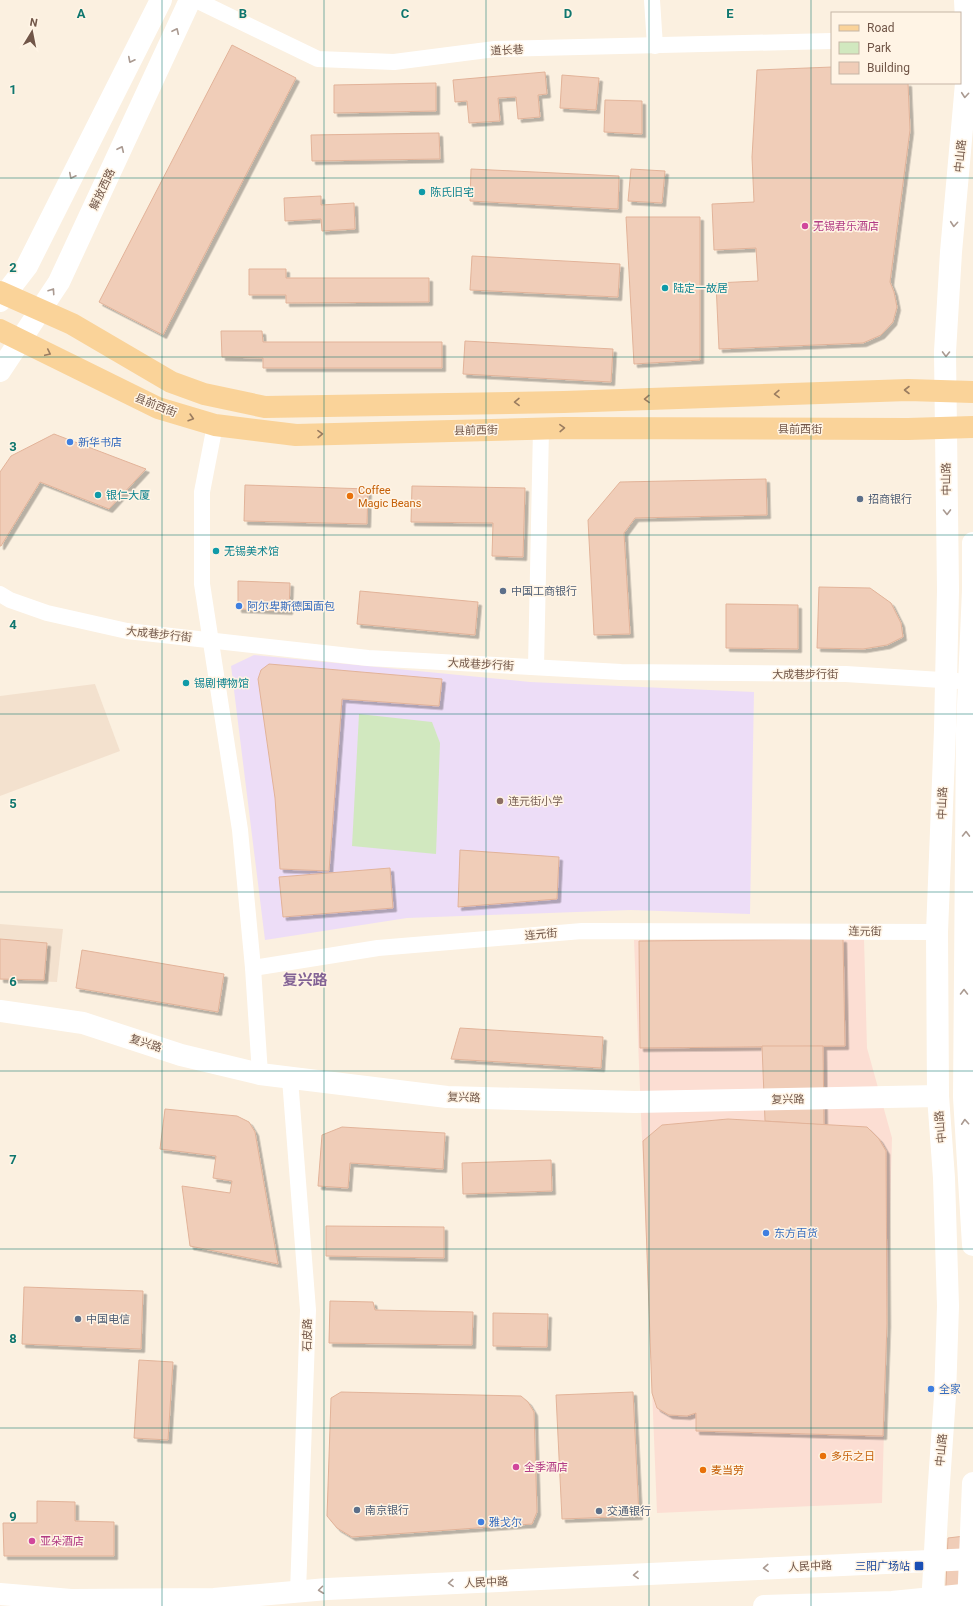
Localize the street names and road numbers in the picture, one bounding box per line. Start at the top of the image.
street label: 道长巷 [490,43,524,58]
street label: 中山路 [953,139,968,173]
street label: 解放西路 [87,167,118,212]
street label: 县前西街 [133,391,179,420]
street label: 县前西街 [778,423,822,436]
street label: 县前西街 [454,424,498,437]
street label: 中山路 [940,462,953,496]
street label: 大成巷步行街 [125,625,192,644]
street label: 大成巷步行街 [448,656,514,673]
street label: 大成巷步行街 [772,668,838,681]
street label: 中山路 [935,786,950,820]
street label: 连元街 [848,925,882,938]
street label: 连元街 [524,927,558,942]
street label: 复兴路 [128,1032,164,1055]
street label: 复兴路 [447,1090,481,1105]
street label: 复兴路 [771,1093,805,1106]
street label: 中山路 [933,1110,948,1144]
street label: 石皮路 [301,1318,314,1352]
street label: 中山路 [934,1433,949,1467]
street label: 人民中路 [788,1559,832,1574]
street label: 人民中路 [464,1575,508,1590]

